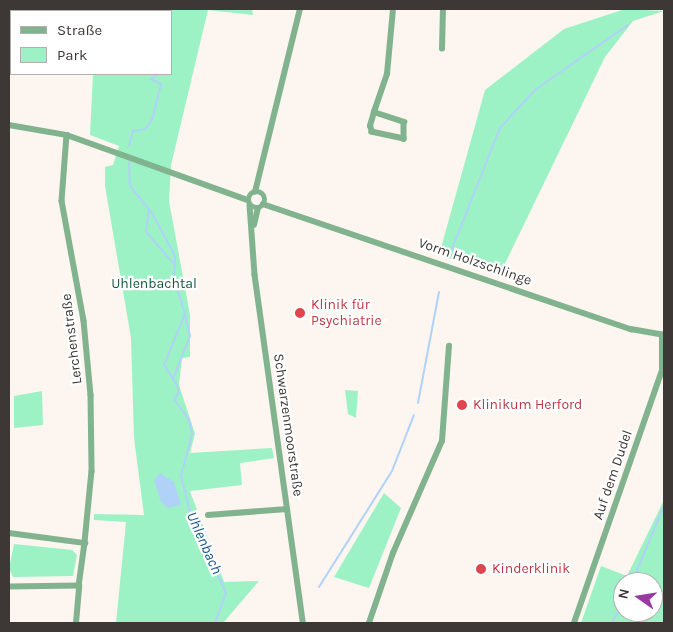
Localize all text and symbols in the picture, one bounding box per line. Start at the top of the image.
legend [10,10,172,75]
text: Straße [57,21,102,39]
text: Park [57,46,87,64]
street label: Vorm Holzschlinge [416,235,534,289]
park label: Uhlenbachtal [111,276,197,292]
street label: Lerchenstraße [58,293,86,385]
place label: Klinik für Psychiatrie [311,297,382,330]
marker: Klinik für Psychiatrie [293,306,307,320]
street label: Schwarzenmoorstraße [270,353,306,497]
place label: Klinikum Herford [473,397,582,413]
marker: Klinikum Herford [455,398,469,412]
street label: Auf dem Dudel [590,428,636,522]
water label: Uhlenbach [182,509,226,577]
place label: Kinderklinik [492,561,570,577]
marker: Kinderklinik [474,562,488,576]
north arrow [613,572,663,622]
text: N [614,587,633,601]

